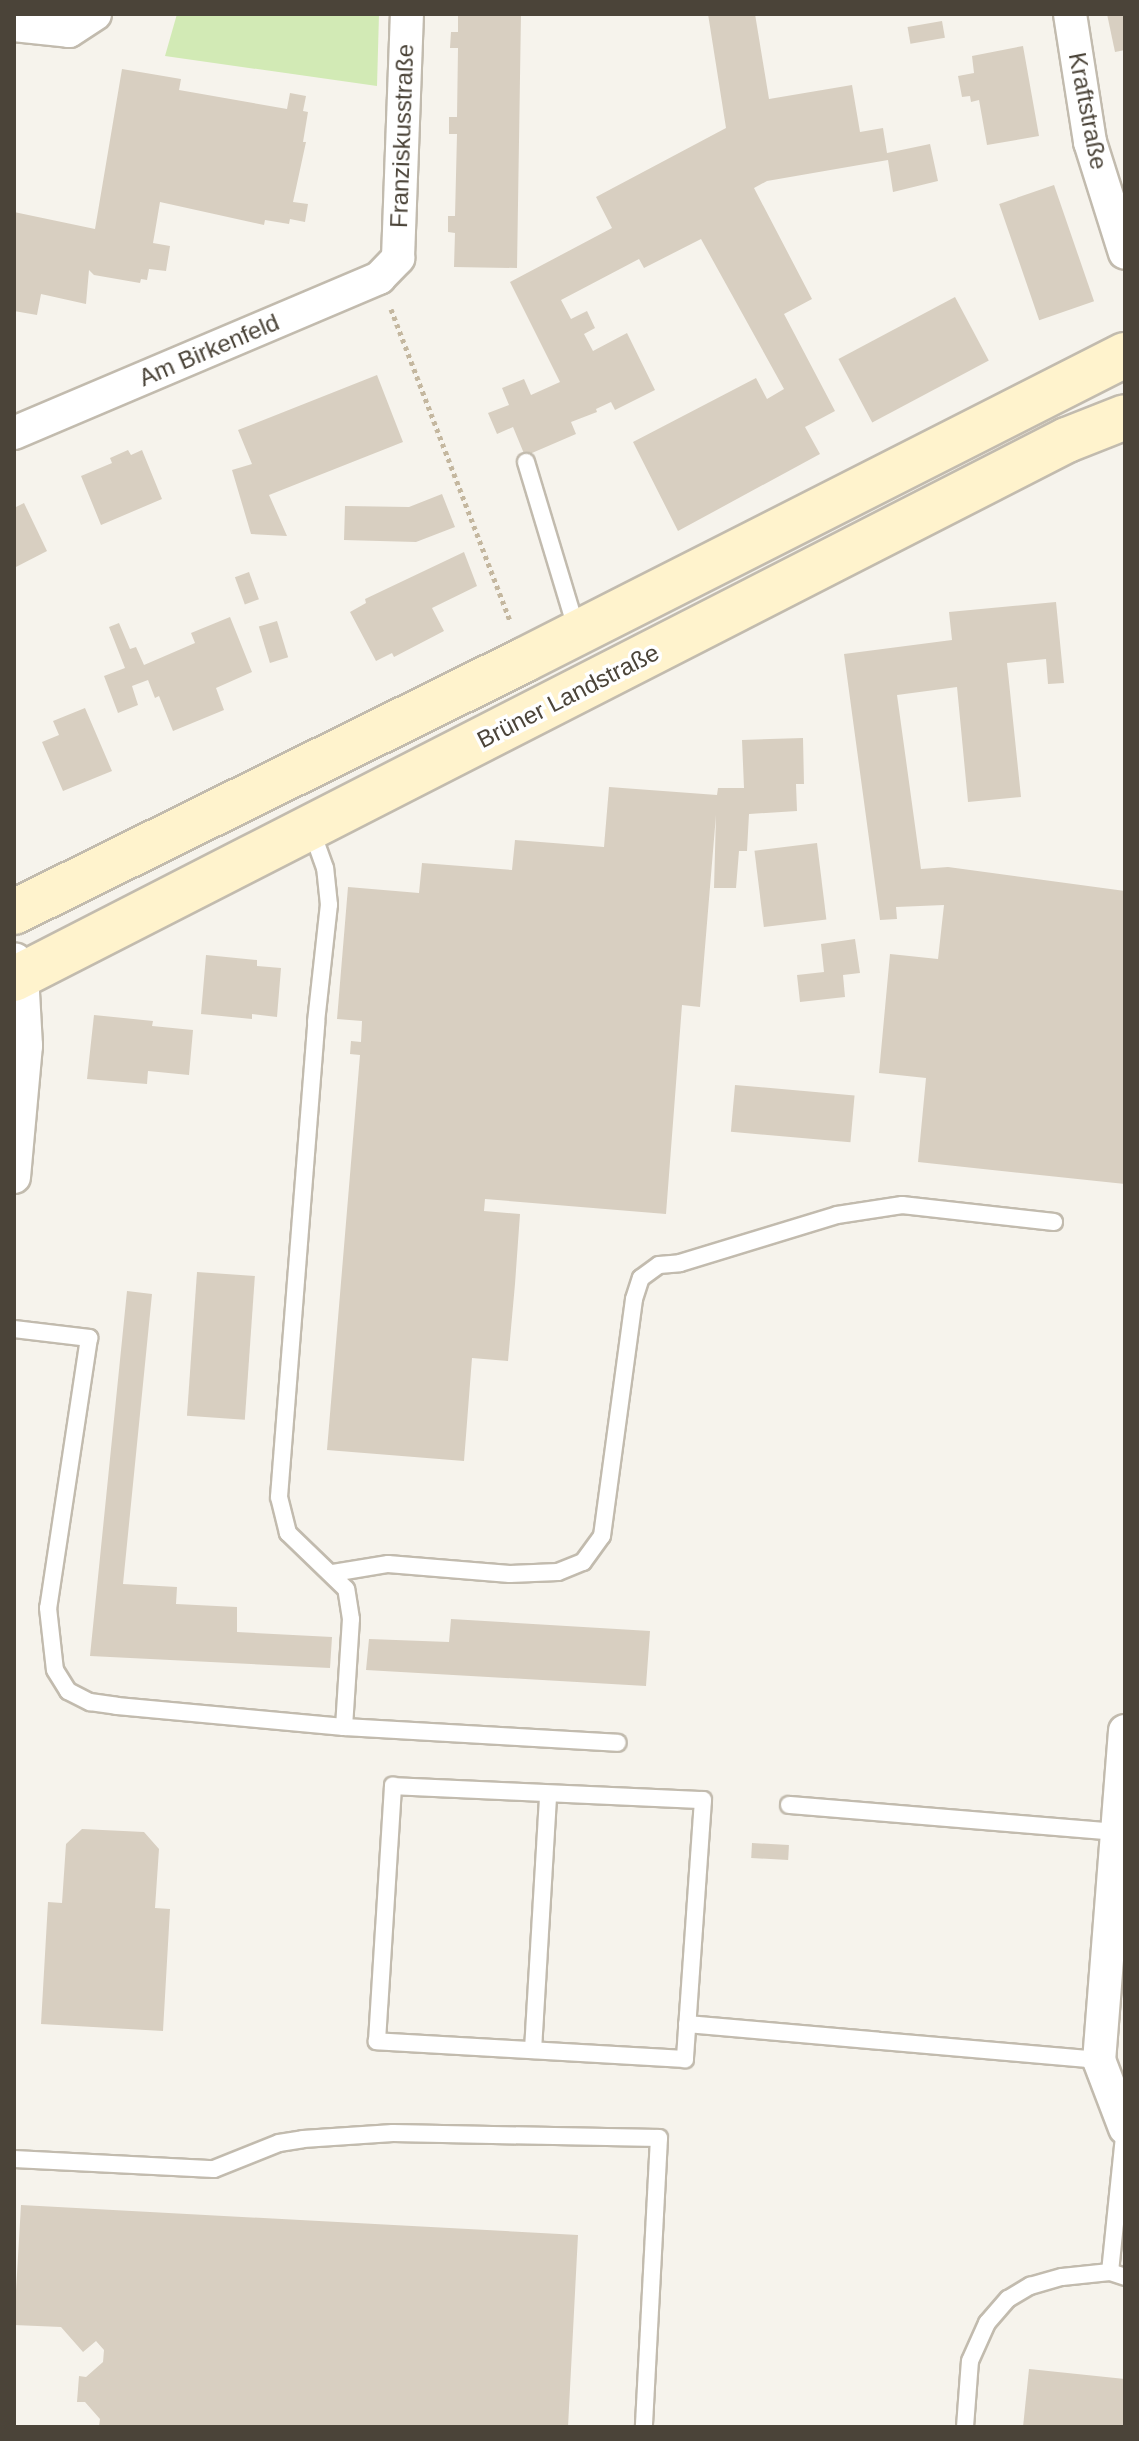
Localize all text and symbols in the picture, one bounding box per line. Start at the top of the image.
street label: Franziskusstraße [384,44,420,228]
street label: Kraftstraße [1063,50,1113,172]
street label: Am Birkenfeld [135,308,283,392]
street label: Brüner Landstraße [472,638,664,754]

